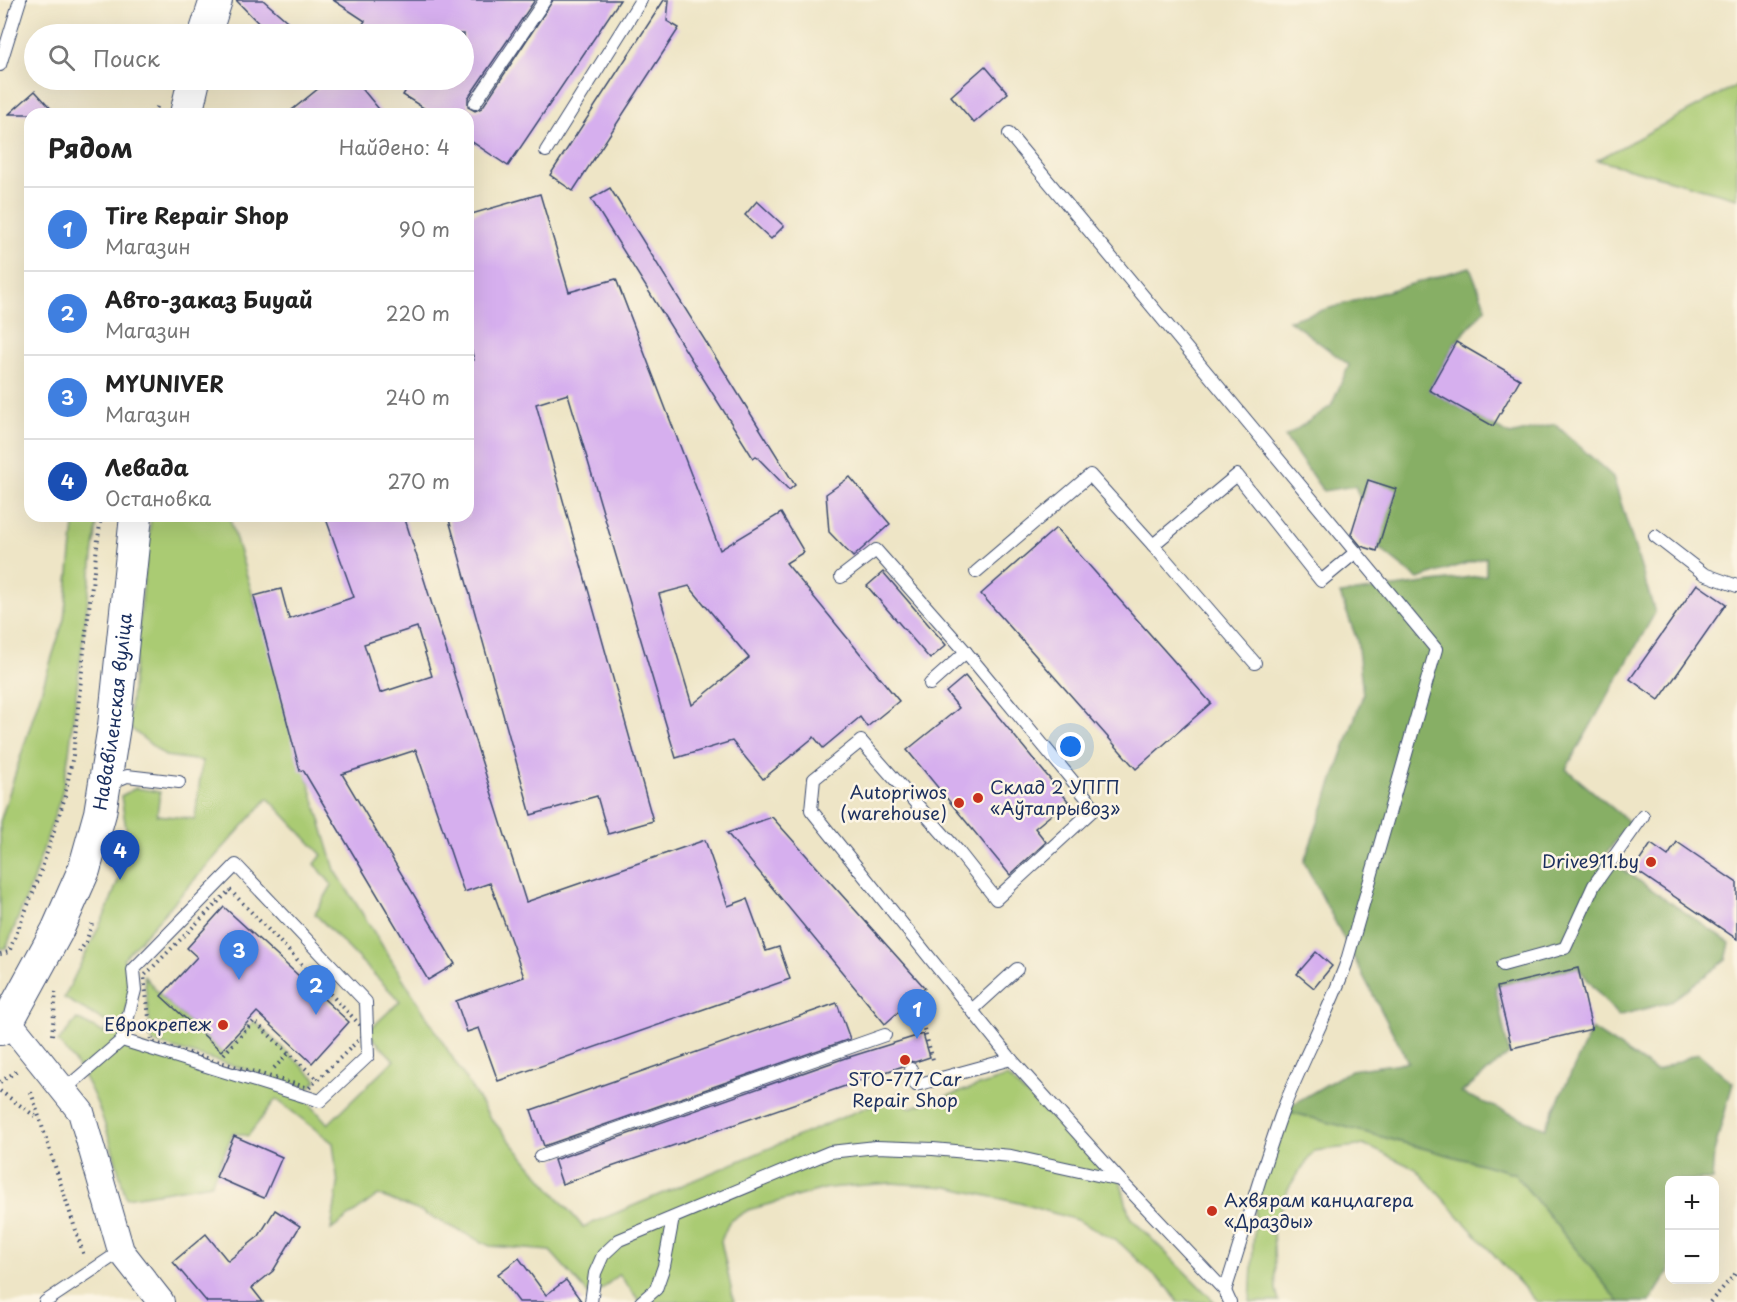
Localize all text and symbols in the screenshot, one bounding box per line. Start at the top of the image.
search box [24,24,474,90]
icon: search [45,41,78,74]
text: Поиск [93,41,160,74]
text: Рядом [48,128,133,167]
text: Найдено: 4 [339,132,450,162]
text: Tire Repair Shop [105,198,289,231]
text: 1 [63,214,72,244]
text: 90 m [399,214,450,244]
text: Магазин [105,231,191,261]
text: Авто-заказ Биуай [105,282,313,315]
text: 2 [60,298,75,328]
text: 220 m [386,298,450,328]
text: Магазин [105,315,191,345]
text: MYUNIVER [105,366,224,399]
text: 3 [61,382,74,412]
text: 240 m [385,382,450,412]
text: Магазин [105,399,191,429]
text: Левада [105,450,189,483]
text: 4 [61,466,74,496]
text: 270 m [387,466,450,496]
text: Остановка [105,483,211,513]
street label: Нававіленская вуліца [86,611,138,812]
your location [1056,732,1085,761]
place label: Склад 2 УПГП «Аўтапрывоз» [990,773,1120,821]
place label: Autopriwos (warehouse) [840,778,947,826]
marker: Склад 2 УПГП «Аўтапрывоз» [971,791,985,805]
marker: Autopriwos (warehouse) [952,796,966,810]
pin: 4 [100,830,140,880]
place label: Drive911.by [1542,847,1639,874]
marker: Drive911.by [1644,855,1658,869]
pin: 3 [220,930,258,980]
pin: 2 [296,966,336,1015]
pin: 1 [898,990,936,1039]
place label: Еврокрепеж [104,1010,212,1037]
marker: Еврокрепеж [216,1018,230,1032]
marker: STO-777 Car Repair Shop [898,1053,912,1067]
place label: STO-777 Car Repair Shop [848,1065,963,1113]
map controls [1665,1176,1719,1284]
button: + [1665,1176,1719,1230]
place label: Ахвярам канцлагера «Дразды» [1224,1186,1414,1234]
marker: Ахвярам канцлагера «Дразды» [1205,1204,1219,1218]
button: − [1665,1230,1719,1284]

